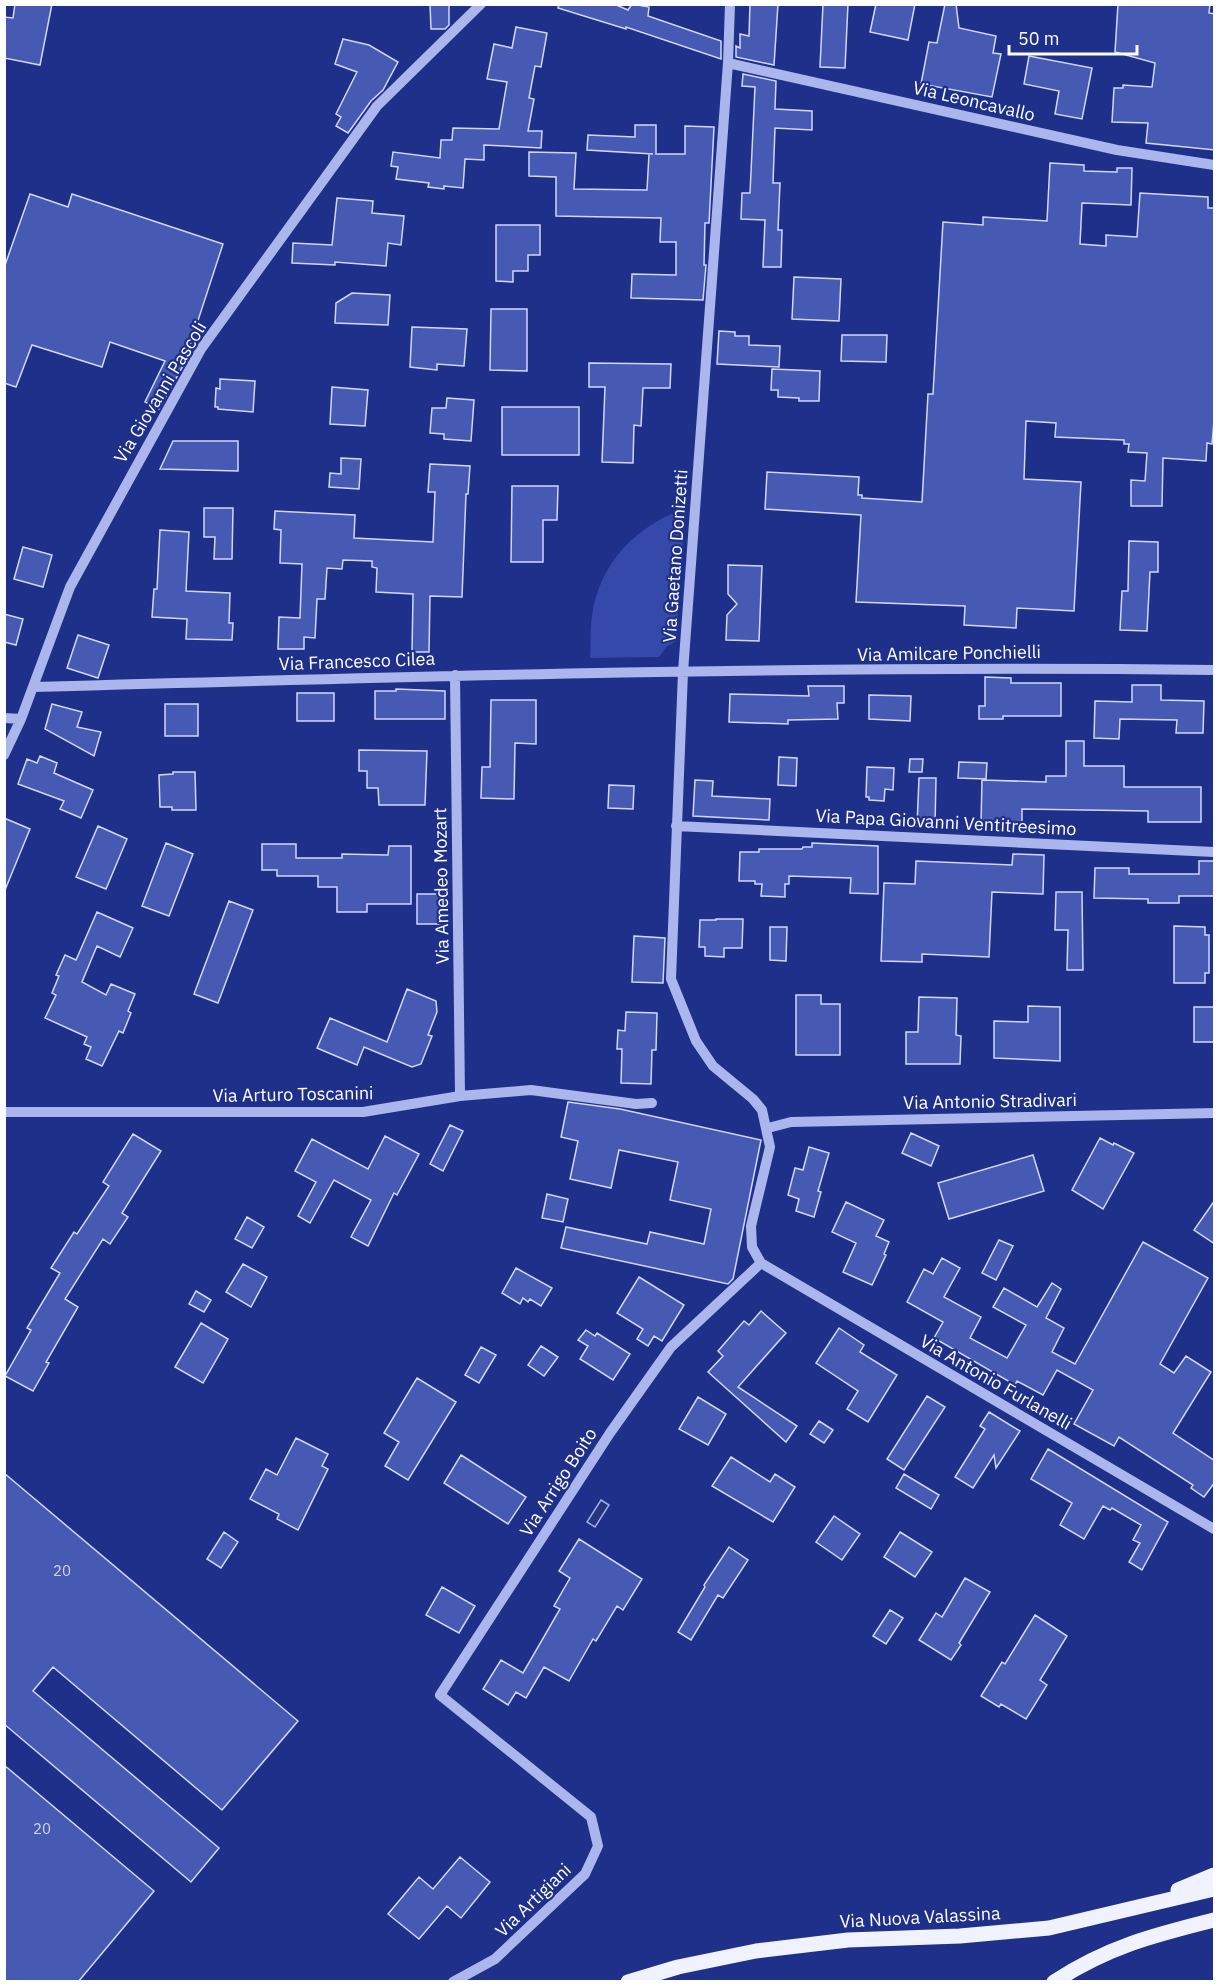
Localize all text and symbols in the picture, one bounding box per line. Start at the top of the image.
scale bar [1009,18,1136,56]
text: 50 m [1018,27,1060,50]
street label: Via Leoncavallo [911,76,1037,126]
street label: Via Giovanni Pascoli [109,317,211,467]
street label: Via Gaetano Donizetti [657,469,693,643]
street label: Via Amilcare Ponchielli [857,640,1041,666]
street label: Via Francesco Cilea [278,647,436,675]
street label: Via Papa Giovanni Ventitreesimo [815,804,1077,840]
street label: Via Amedeo Mozart [428,807,454,965]
street label: Via Arturo Toscanini [212,1081,374,1107]
street label: Via Antonio Stradivari [903,1088,1077,1114]
street label: Via Antonio Furlanelli [916,1329,1076,1435]
street label: Via Arrigo Boito [514,1423,602,1541]
house number: 20 [53,1561,71,1580]
house number: 20 [33,1819,51,1838]
street label: Via Artigiani [490,1858,576,1942]
street label: Via Nuova Valassina [839,1901,1001,1933]

